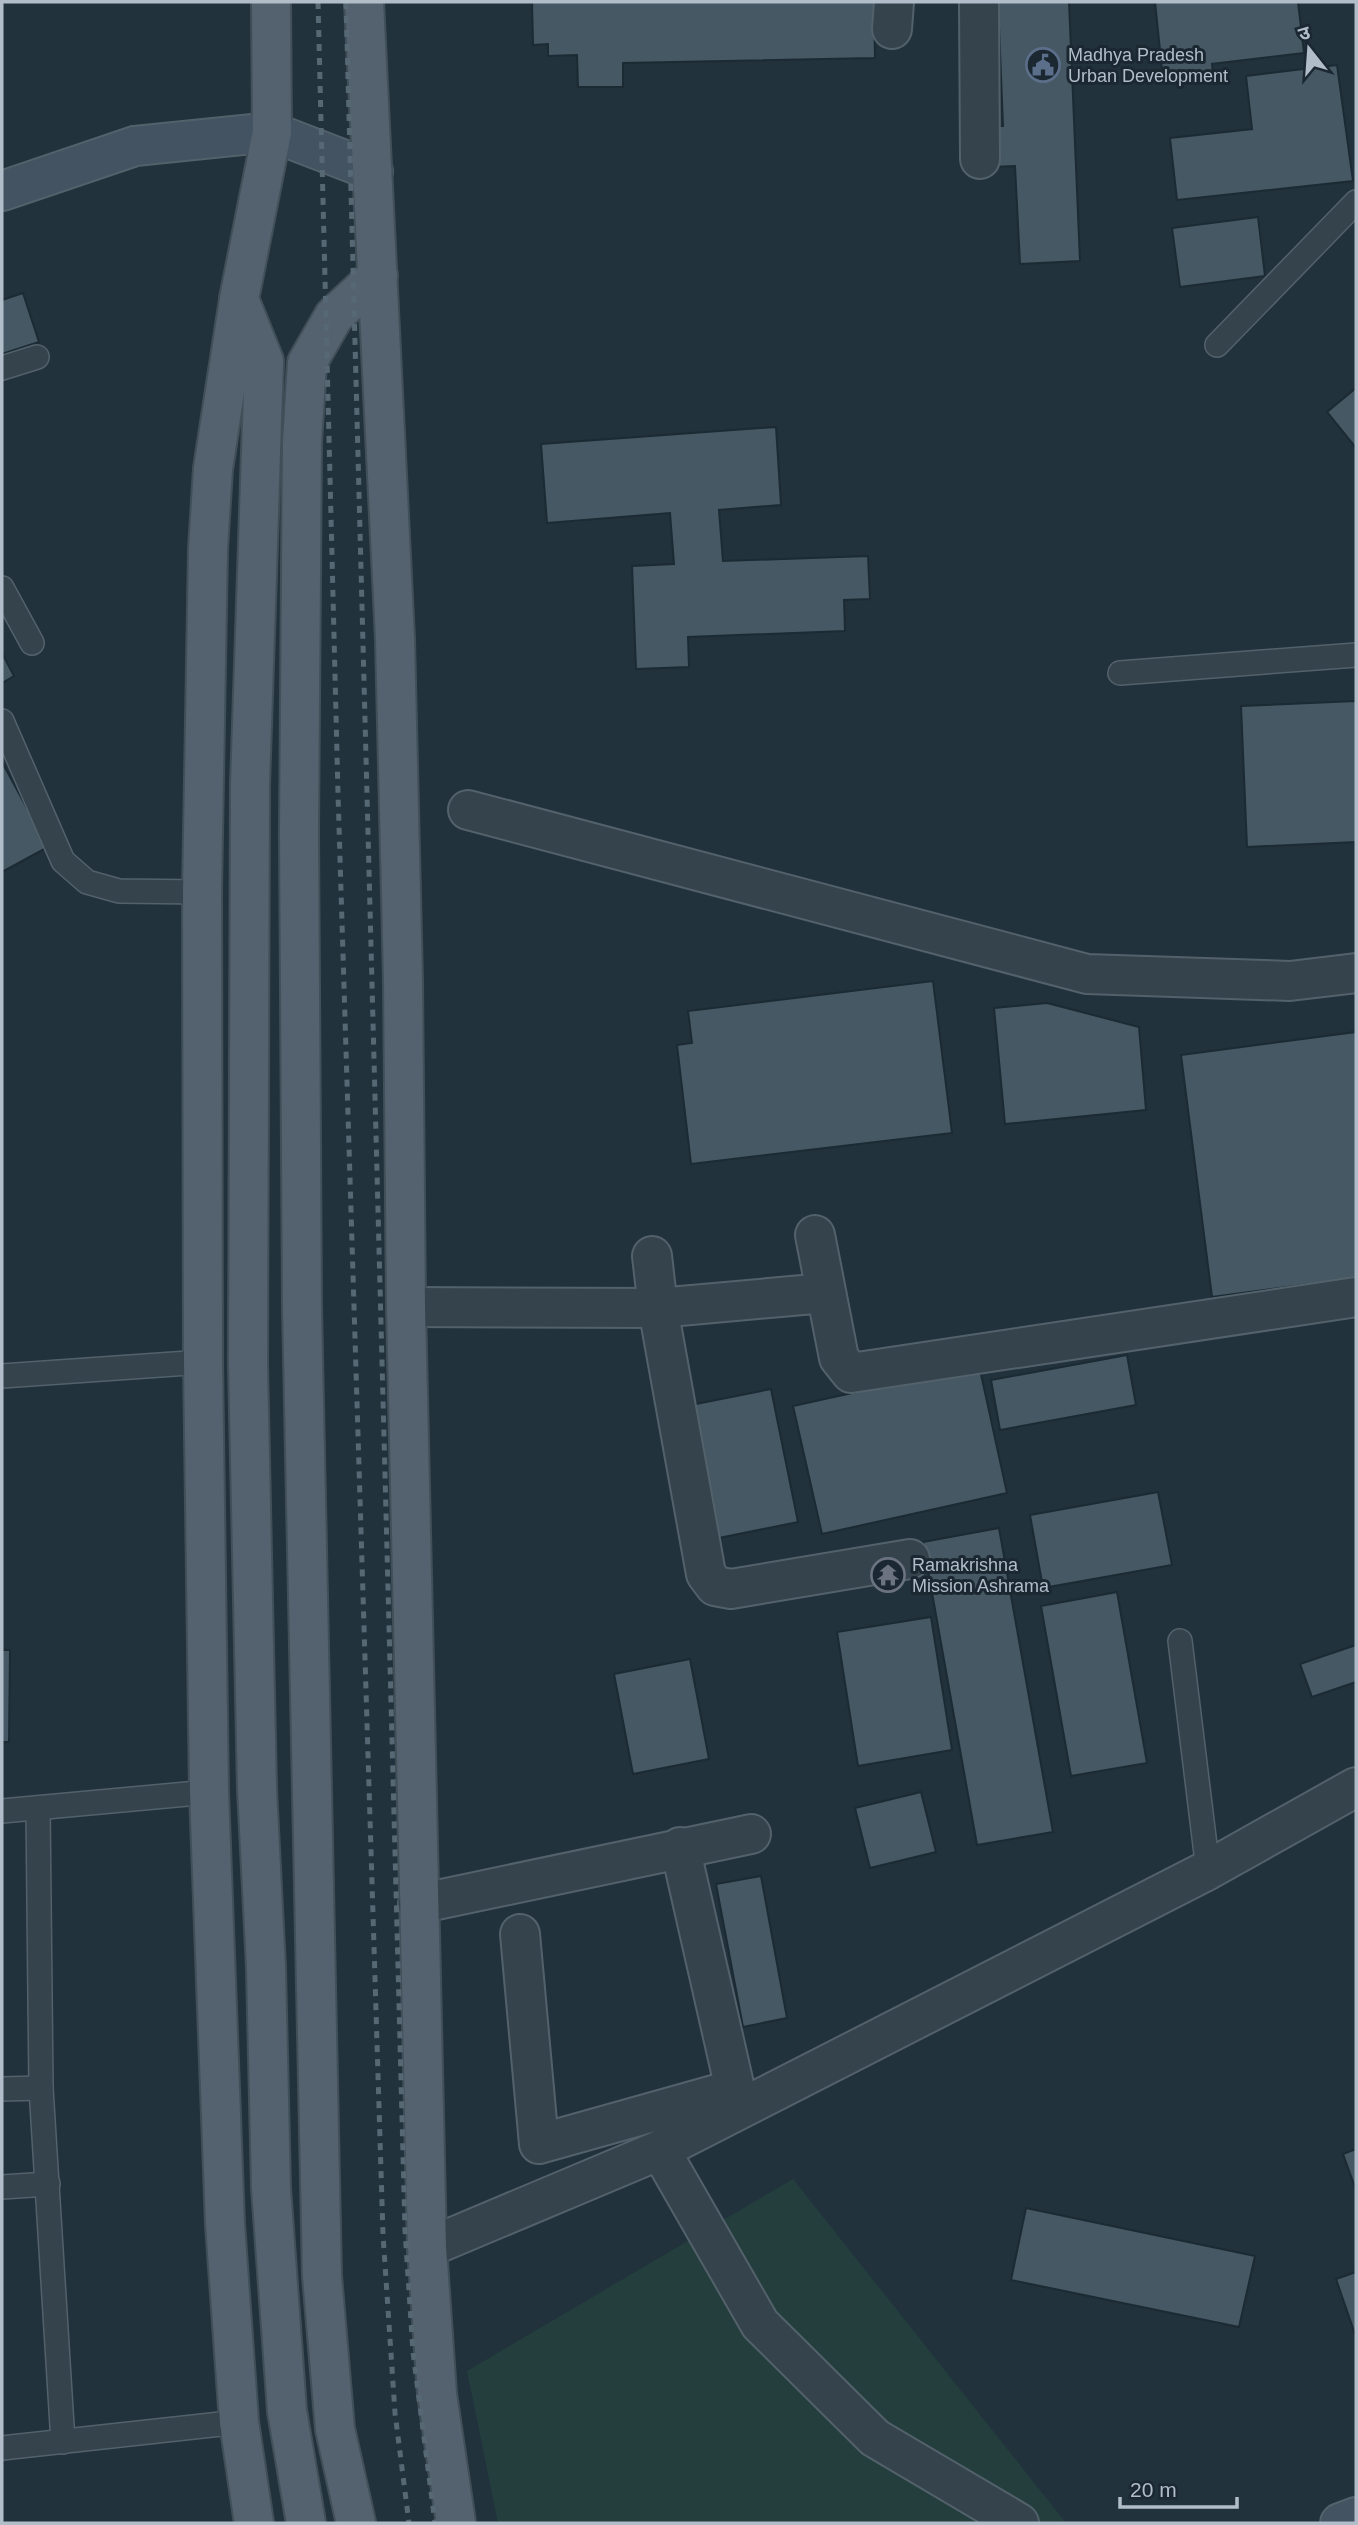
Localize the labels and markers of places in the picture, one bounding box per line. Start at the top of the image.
place label: Madhya Pradesh Urban Development [1068,45,1228,86]
public building icon: Madhya Pradesh Urban Development [1024,46,1062,84]
place label: Ramakrishna Mission Ashrama [912,1555,1050,1596]
temple icon: Ramakrishna Mission Ashrama [869,1556,907,1594]

